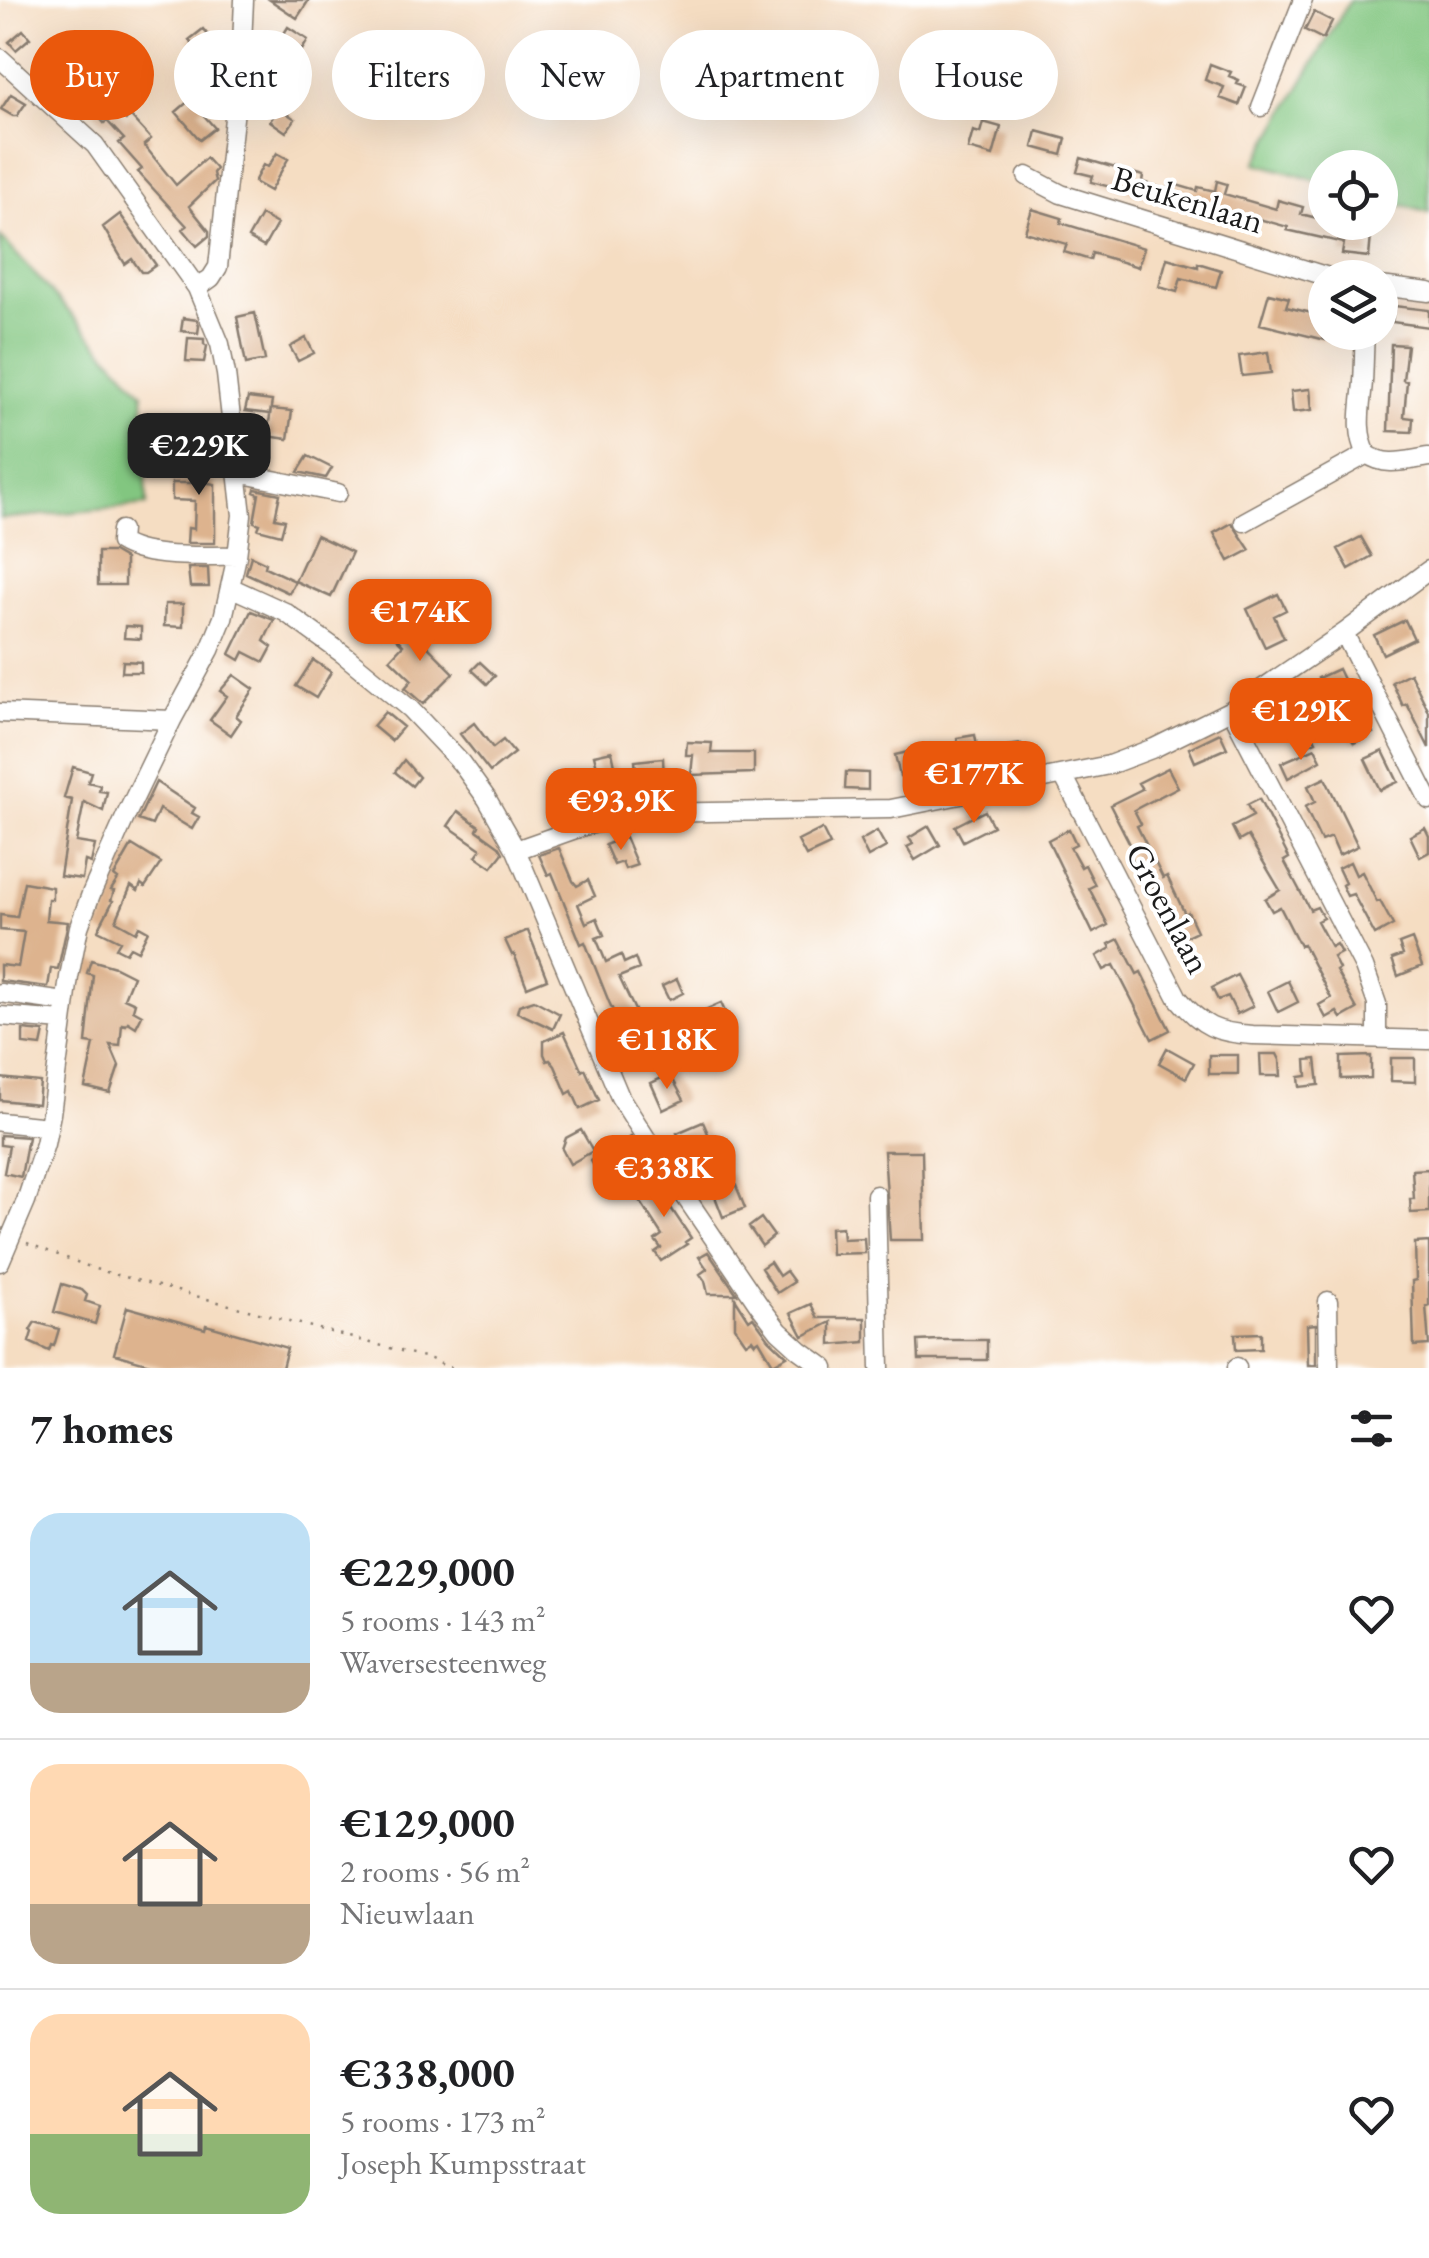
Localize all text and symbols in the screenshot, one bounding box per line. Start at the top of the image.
chip: Buy [30,30,154,120]
chip: Rent [174,30,312,120]
chip: Filters [332,30,485,120]
chip: New [505,30,640,120]
chip: Apartment [660,30,879,120]
chip: House [899,30,1058,120]
map controls [1308,150,1398,350]
button: locate [1308,150,1398,240]
street label: Beukenlaan [1107,155,1269,243]
button: layers [1308,260,1398,350]
pin: €229K [129,413,269,498]
text: €229K [150,424,248,466]
pin: €174K [350,579,490,664]
text: €174K [371,590,469,632]
pin: €129K [1231,678,1371,763]
text: €129K [1252,689,1350,731]
pin: €177K [904,741,1044,826]
text: €177K [925,752,1023,794]
pin: €93.9K [540,768,702,853]
text: €93.9K [568,779,674,821]
street label: Groenlaan [1116,835,1222,981]
pin: €118K [597,1007,737,1092]
text: €118K [618,1018,716,1060]
pin: €338K [594,1135,734,1220]
text: €338K [615,1146,713,1188]
text: 7 homes [30,1401,173,1456]
icon: filters [1344,1401,1399,1456]
text: €229,000 [340,1544,515,1599]
icon: home [110,1553,230,1673]
icon: heart [1344,1586,1399,1641]
text: 5 rooms · 143 m² [340,1599,546,1641]
text: Waversesteenweg [340,1641,546,1683]
text: €129,000 [340,1795,515,1850]
icon: home [110,1804,230,1924]
icon: heart [1344,1837,1399,1892]
text: 2 rooms · 56 m² [340,1850,530,1892]
text: Nieuwlaan [340,1892,475,1934]
text: €338,000 [340,2045,515,2100]
icon: home [110,2054,230,2174]
icon: heart [1344,2087,1399,2142]
text: 5 rooms · 173 m² [340,2100,546,2142]
text: Joseph Kumpsstraat [340,2142,586,2184]

